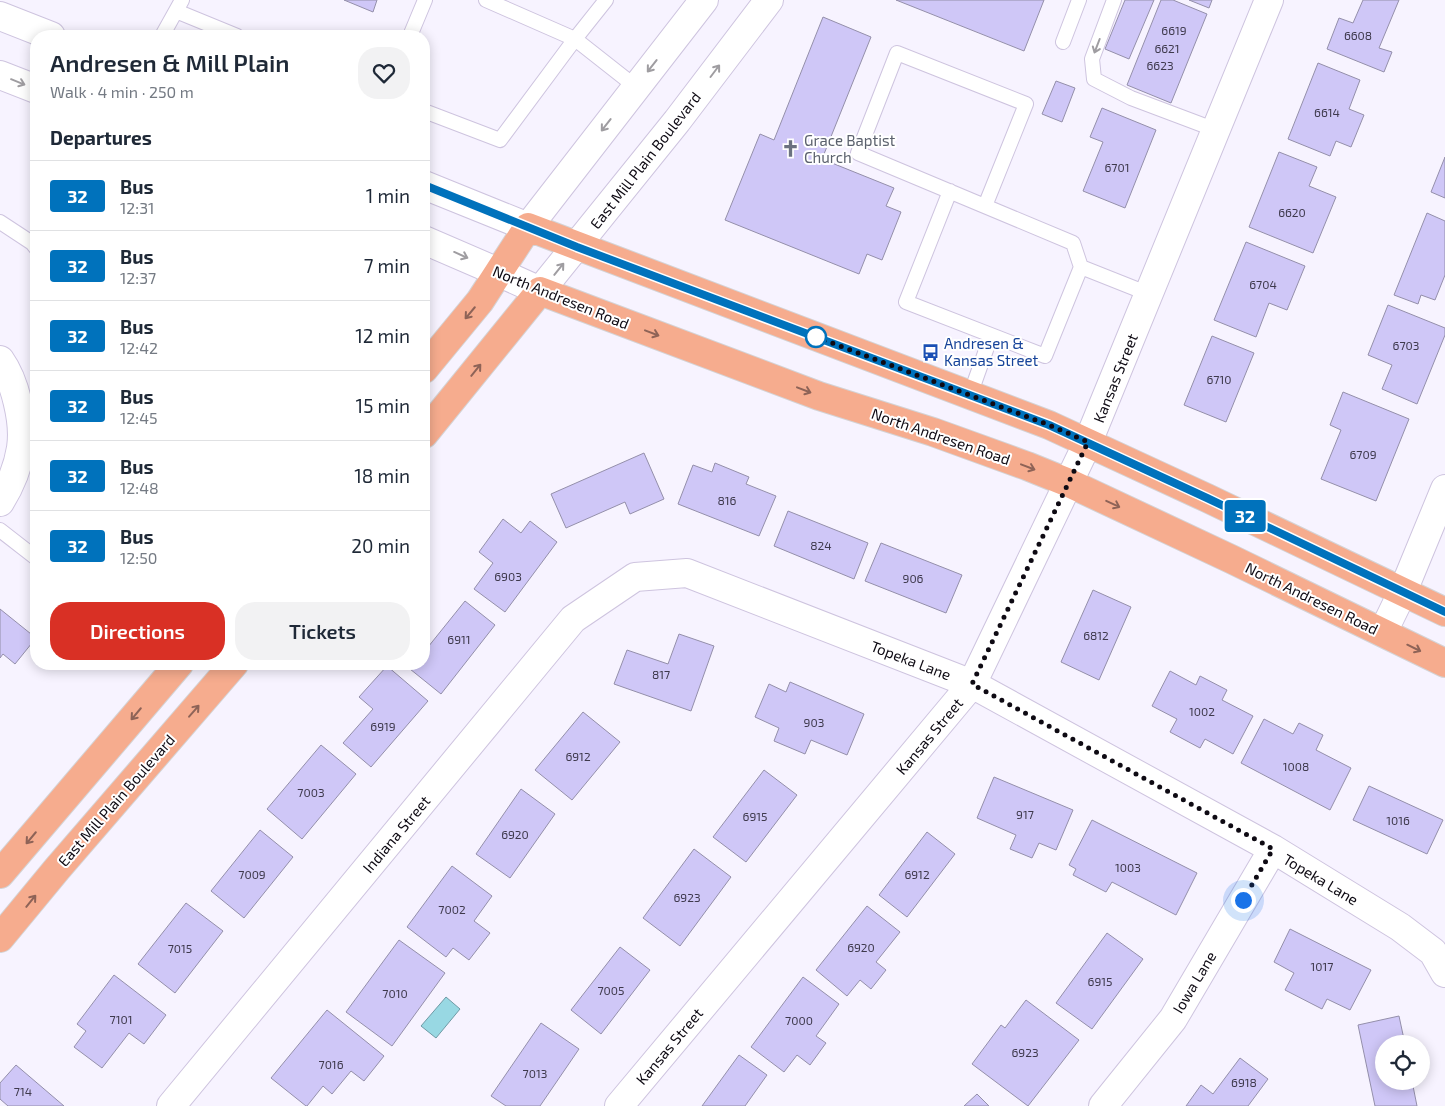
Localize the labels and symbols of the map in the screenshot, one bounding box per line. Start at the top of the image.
house number: 6619 [1161,23,1187,37]
house number: 6608 [1344,28,1372,42]
one-way arrow [1092,37,1101,53]
house number: 6621 [1154,41,1180,55]
house number: 6623 [1146,58,1174,72]
one-way arrow [647,59,658,72]
one-way arrow [710,64,721,77]
one-way arrow [10,77,25,87]
street label: East Mill Plain Boulevard [586,88,704,232]
house number: 6614 [1314,105,1340,119]
one-way arrow [601,118,611,132]
place label: Grace Baptist Church [804,131,896,166]
church icon: Grace Baptist Church [780,139,800,159]
house number: 6701 [1104,160,1130,174]
house number: 6620 [1278,205,1306,219]
one-way arrow [453,251,468,261]
street label: North Andresen Road [490,261,632,333]
one-way arrow [553,263,564,276]
house number: 6704 [1249,277,1277,291]
one-way arrow [465,306,476,319]
unlabelled marker [805,326,827,348]
one-way arrow [644,330,659,339]
street label: Kansas Street [1089,331,1141,425]
place label: Andresen & Kansas Street [944,334,1039,369]
house number: 6703 [1393,338,1419,352]
bus stop icon: Andresen & Kansas Street [920,342,940,362]
one-way arrow [471,364,482,377]
house number: 6710 [1206,372,1232,386]
one-way arrow [796,386,811,396]
street label: North Andresen Road [869,404,1013,468]
house number: 6709 [1349,447,1377,461]
one-way arrow [1020,462,1035,472]
house number: 816 [718,493,737,507]
one-way arrow [1105,500,1120,509]
line badge: 32 [1222,500,1268,532]
house number: 824 [810,538,832,552]
street label: North Andresen Road [1243,558,1381,638]
house number: 6903 [494,569,522,583]
house number: 906 [903,571,924,585]
house number: 6812 [1083,628,1109,642]
house number: 6911 [447,632,471,646]
street label: Topeka Lane [868,637,954,683]
one-way arrow [1406,644,1421,653]
house number: 817 [652,667,670,681]
street label: Kansas Street [892,694,966,778]
one-way arrow [188,704,199,717]
house number: 1002 [1189,704,1215,718]
one-way arrow [131,708,142,721]
house number: 903 [804,715,824,729]
house number: 6919 [370,719,396,733]
street label: East Mill Plain Boulevard [54,730,178,870]
house number: 6912 [565,749,591,763]
house number: 1008 [1283,759,1309,773]
house number: 7003 [297,785,325,799]
street label: Indiana Street [359,792,434,876]
house number: 917 [1016,807,1034,821]
house number: 6915 [743,809,767,823]
house number: 1016 [1386,813,1410,827]
house number: 6920 [501,827,529,841]
one-way arrow [26,831,37,844]
street label: Topeka Lane [1280,850,1362,908]
house number: 1003 [1115,860,1141,874]
house number: 7009 [238,867,266,881]
house number: 6912 [904,867,930,881]
your location [1231,888,1256,913]
house number: 6923 [673,890,701,904]
one-way arrow [25,894,37,907]
house number: 7002 [438,902,466,916]
house number: 6920 [847,940,875,954]
house number: 7015 [168,941,192,955]
street label: Iowa Lane [1169,948,1219,1016]
house number: 1017 [1311,959,1333,973]
house number: 6915 [1088,974,1112,988]
house number: 7005 [597,983,625,997]
house number: 7010 [382,986,408,1000]
street label: Kansas Street [632,1004,706,1088]
house number: 7101 [110,1012,132,1026]
house number: 7000 [785,1013,813,1027]
house number: 6923 [1011,1045,1039,1059]
house number: 7016 [318,1057,344,1071]
house number: 7013 [523,1066,547,1080]
house number: 6918 [1231,1075,1257,1089]
house number: 714 [14,1084,32,1098]

